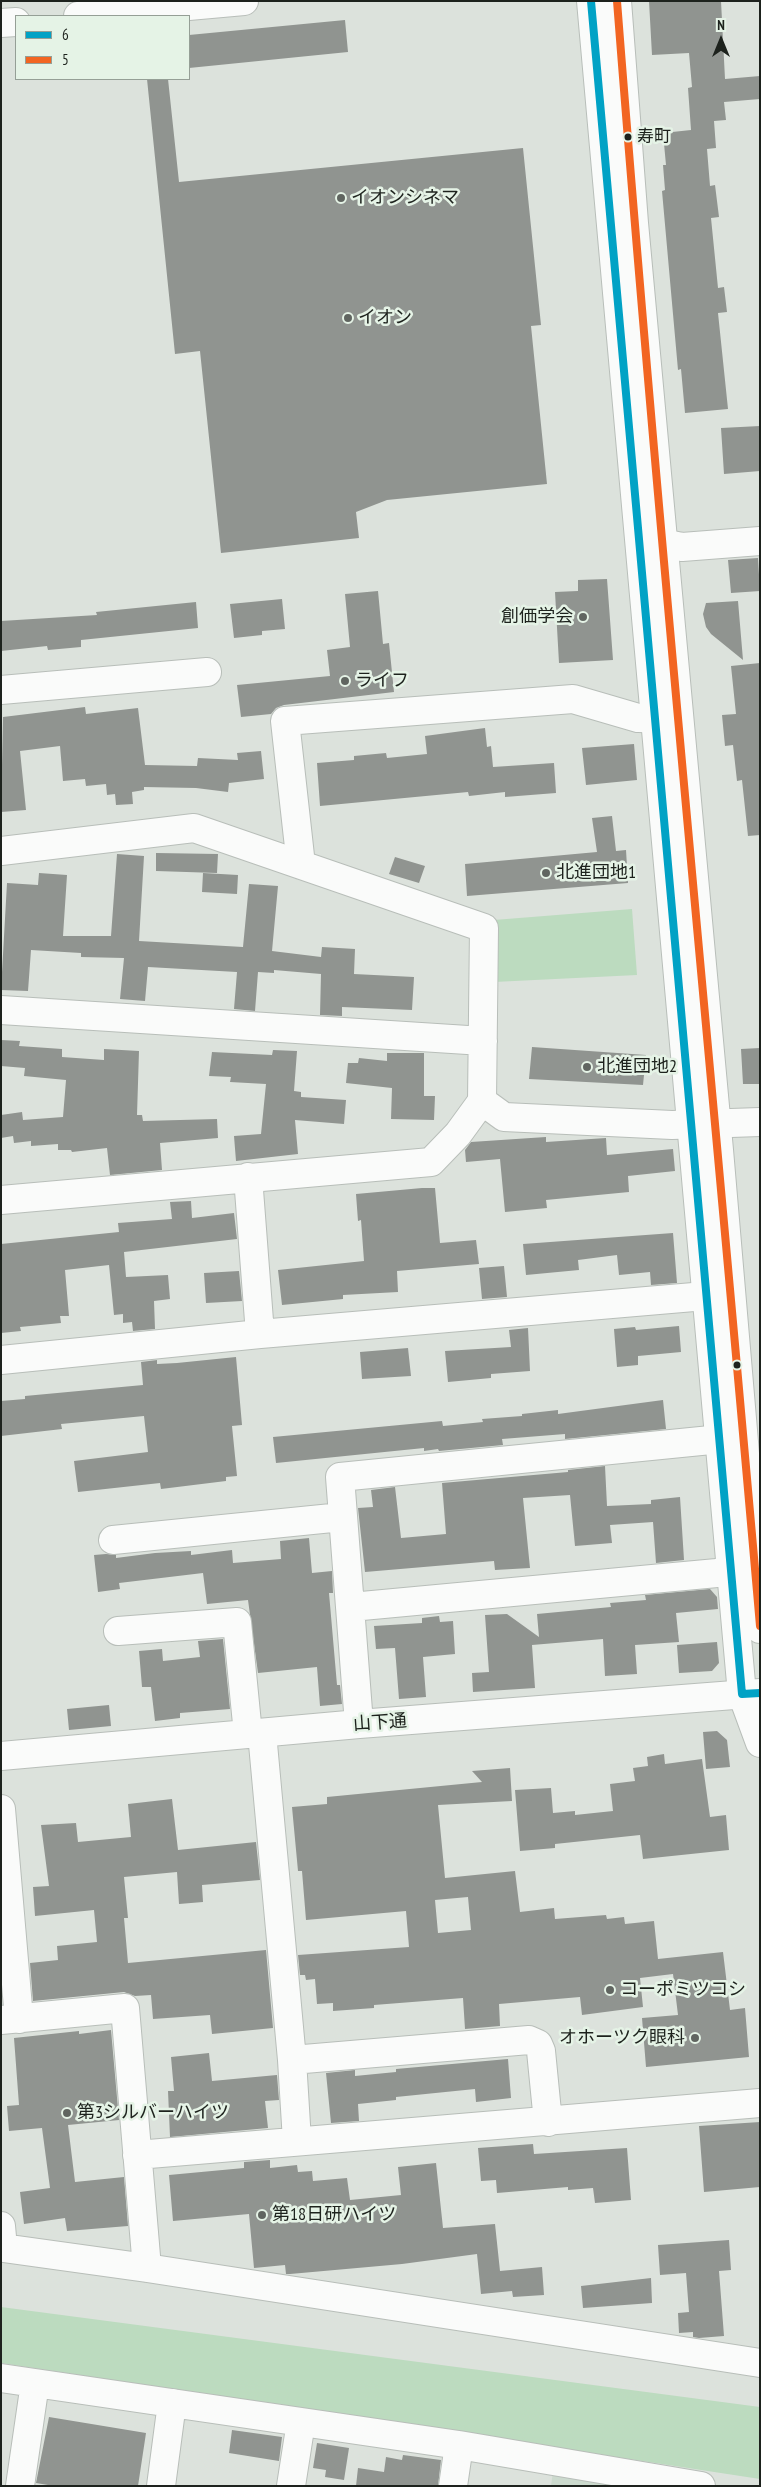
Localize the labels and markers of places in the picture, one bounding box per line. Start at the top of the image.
place label: 寿町 [637,127,671,147]
marker: 寿町 [623,132,633,142]
place label: イオンシネマ [351,187,459,209]
marker: イオンシネマ [335,192,347,204]
place label: イオン [358,307,412,329]
marker: イオン [342,312,354,324]
place label: 創価学会 [501,606,573,628]
marker: 創価学会 [577,611,589,623]
place label: ライフ [355,670,409,692]
marker: ライフ [339,675,351,687]
place label: 北進団地1 [556,862,636,884]
marker: 北進団地1 [540,867,552,879]
place label: 北進団地2 [597,1056,677,1078]
marker: 北進団地2 [581,1061,593,1073]
unlabelled marker [732,1360,742,1370]
place label: コーポミツコシ [620,1979,746,2001]
marker: コーポミツコシ [604,1984,616,1996]
place label: オホーツク眼科 [559,2027,685,2049]
marker: オホーツク眼科 [689,2032,701,2044]
place label: 第3シルバーハイツ [77,2102,229,2124]
marker: 第3シルバーハイツ [61,2107,73,2119]
place label: 第18日研ハイツ [272,2204,396,2226]
marker: 第18日研ハイツ [256,2209,268,2221]

